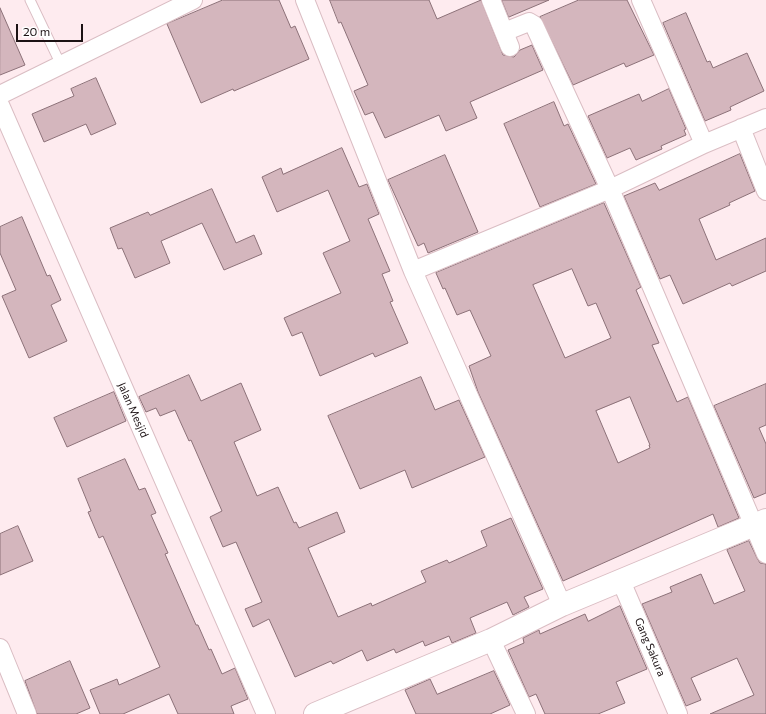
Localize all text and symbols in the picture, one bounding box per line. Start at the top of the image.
scale bar [18,16,85,42]
text: 20 m [23,24,50,38]
street label: Jalan Mesjid [115,380,151,440]
street label: Gang Sakura [632,616,668,678]

